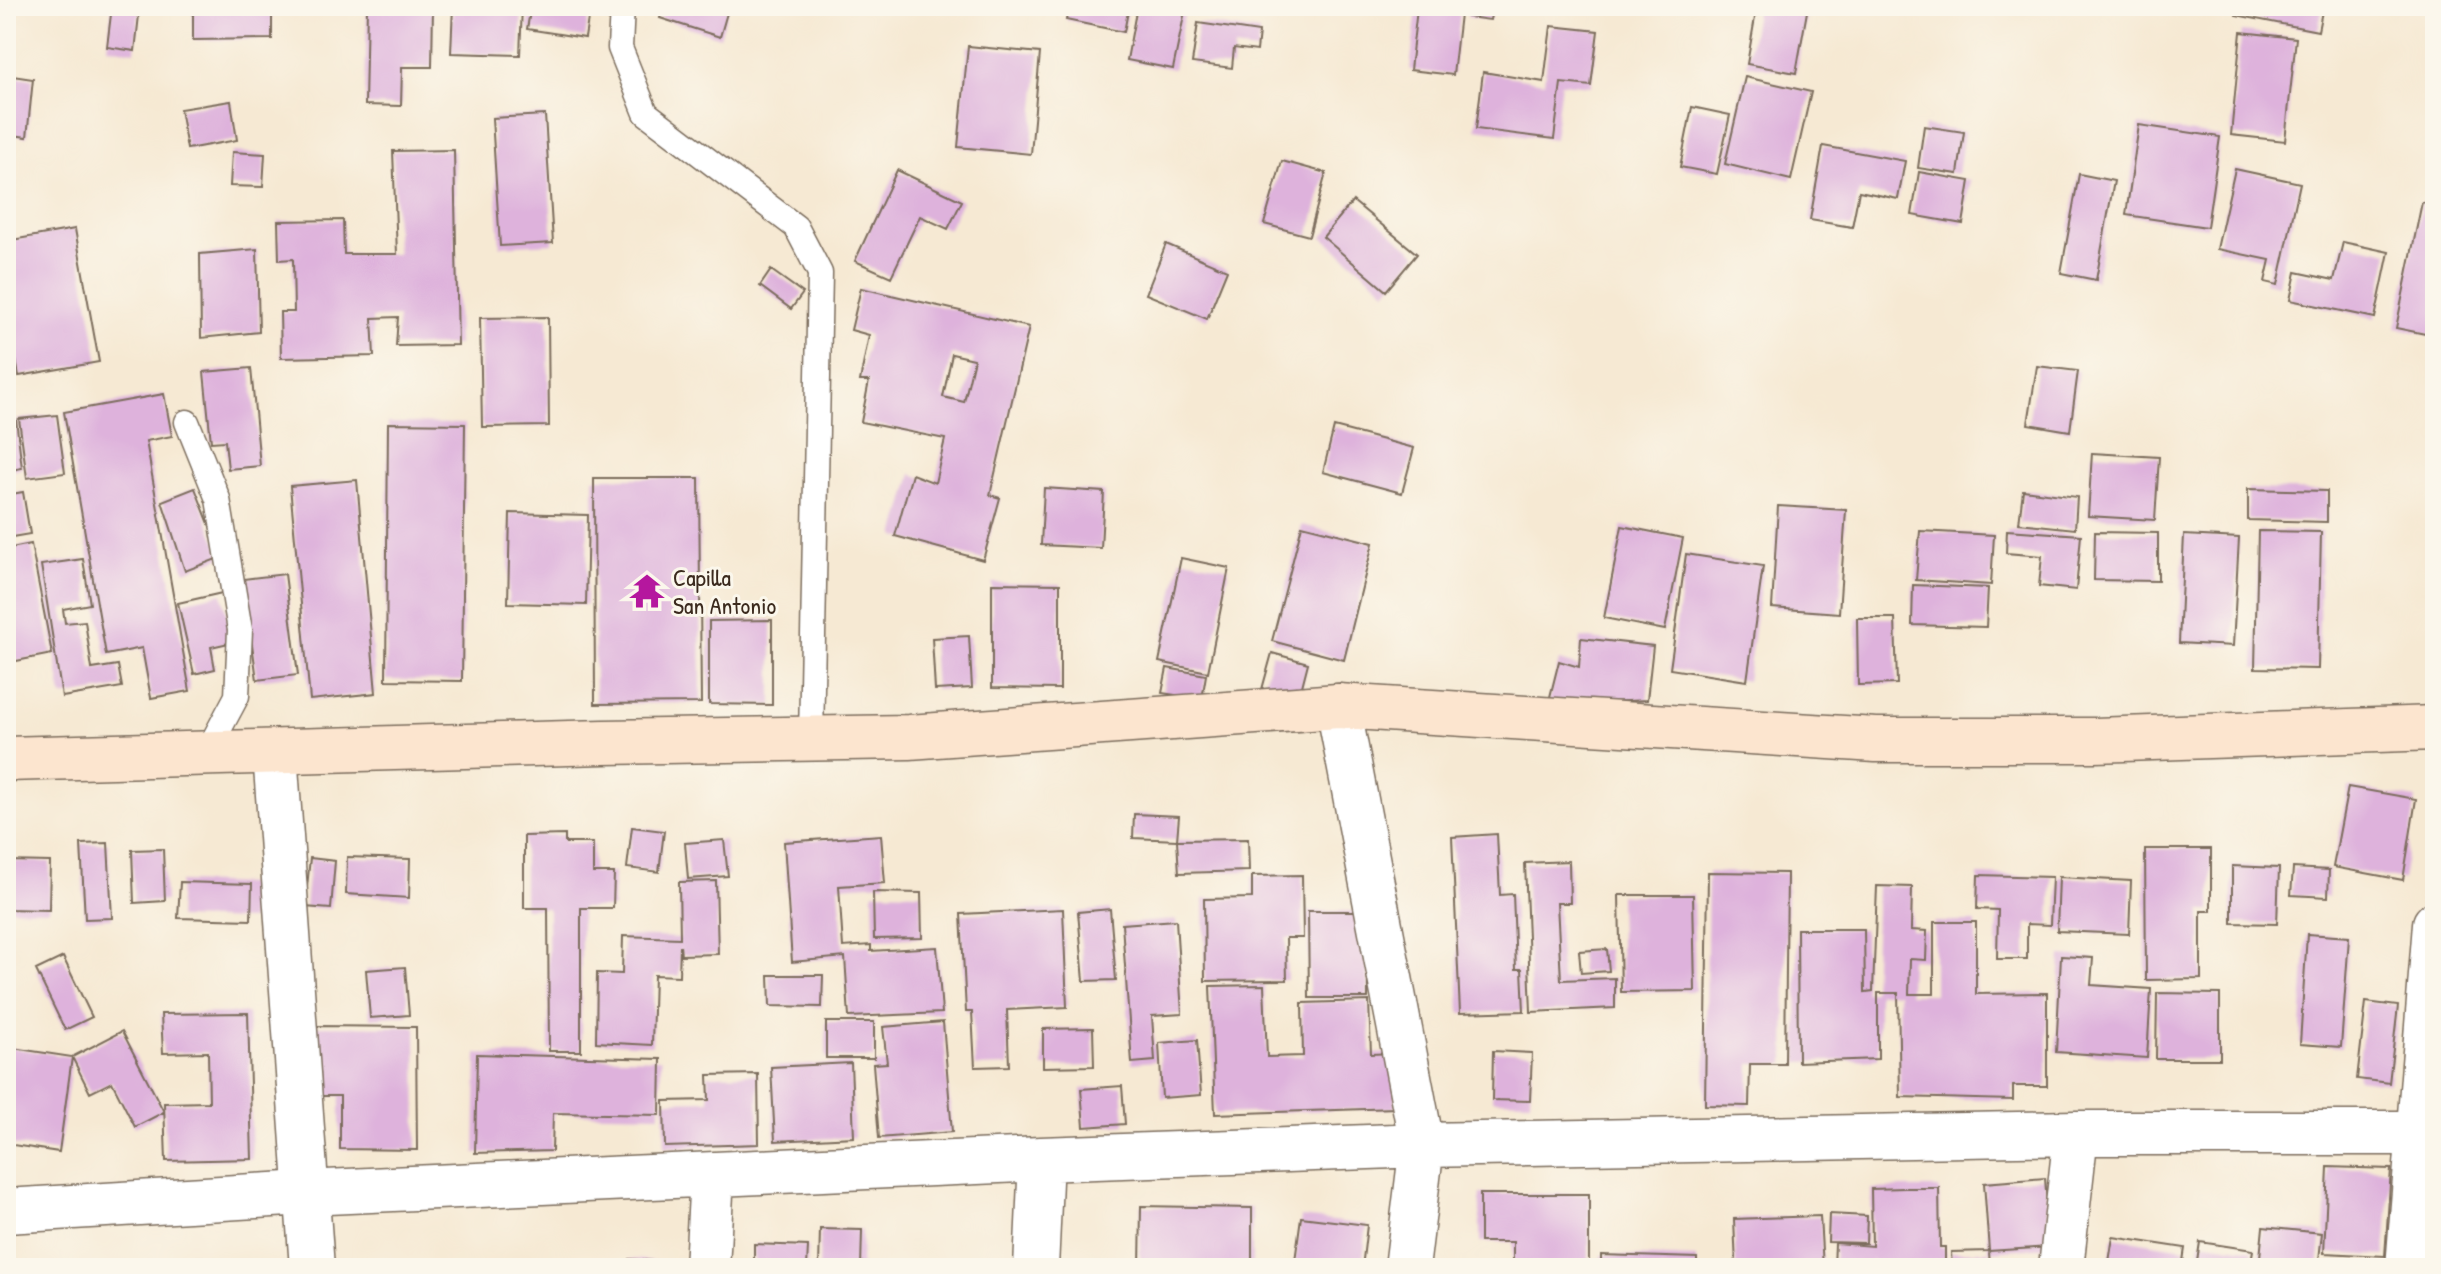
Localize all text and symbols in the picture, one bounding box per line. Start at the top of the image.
place label: Capilla San Antonio [673,561,777,621]
temple icon: Capilla San Antonio [628,572,666,610]

